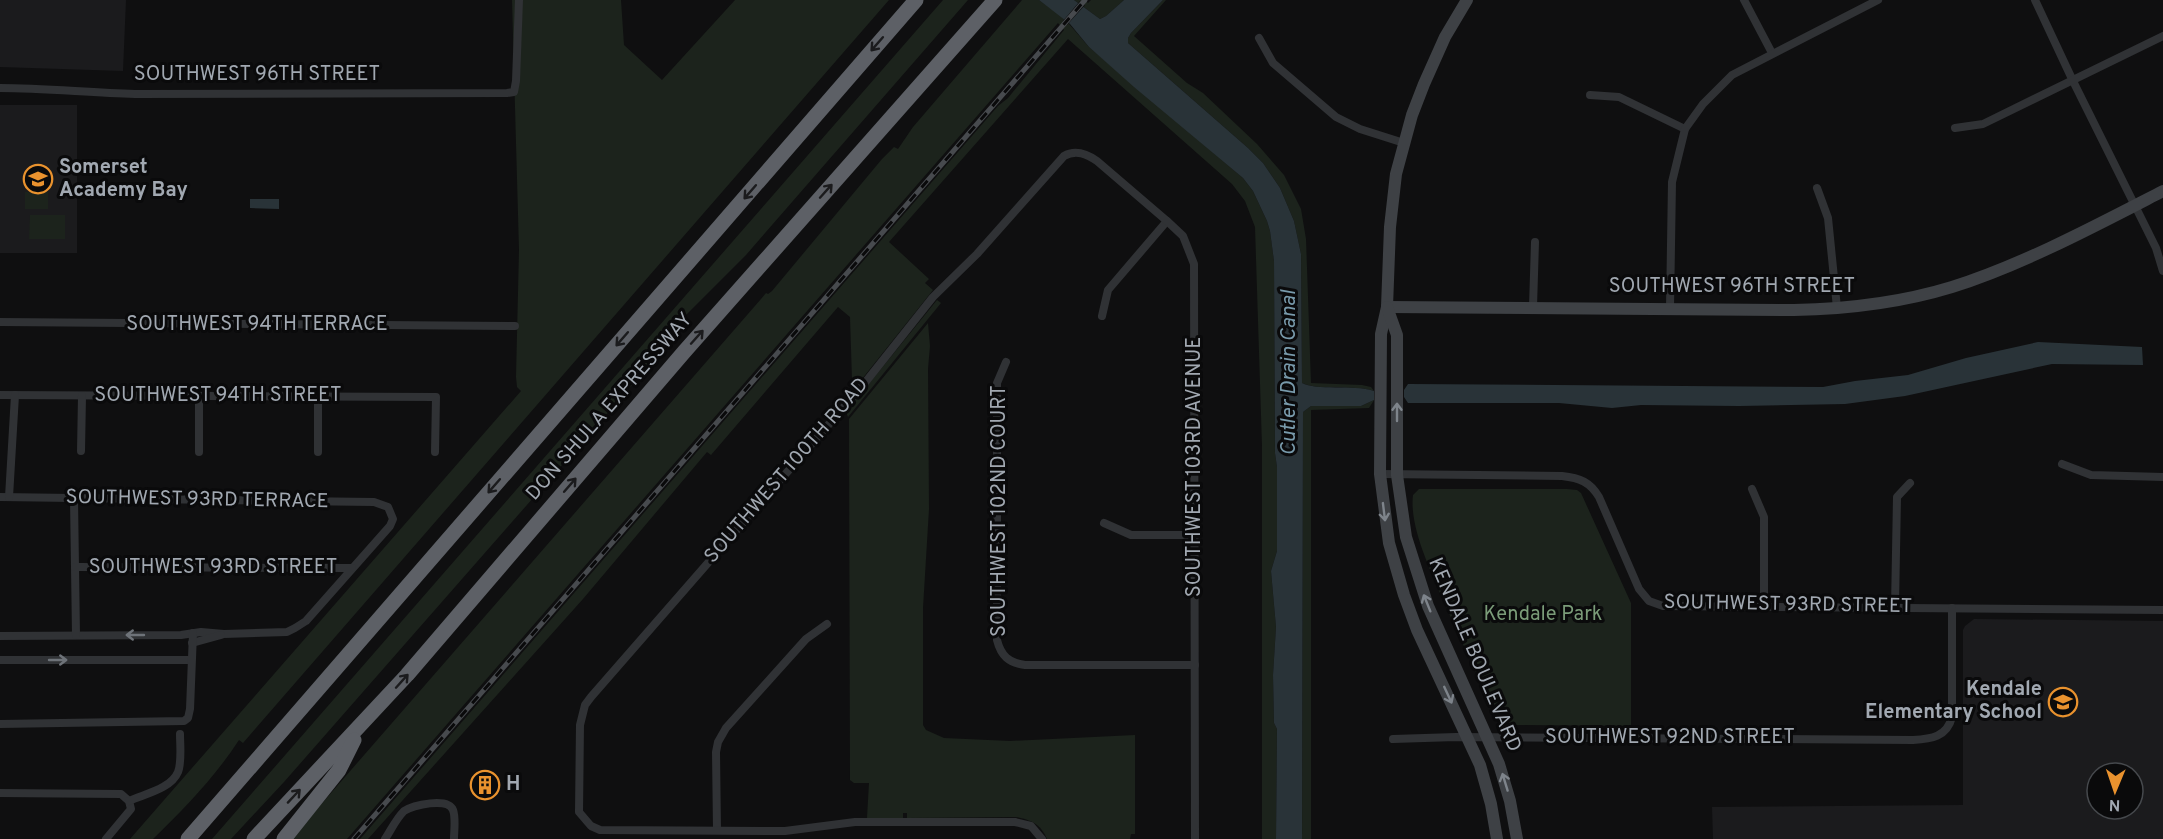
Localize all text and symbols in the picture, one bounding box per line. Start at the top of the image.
one-way arrow [871,36,884,52]
street label: SOUTHWEST 96TH STREET [134,62,380,88]
place label: Somerset Academy Bay [59,155,188,204]
school or university icon: Somerset Academy Bay [22,163,54,195]
one-way arrow [743,184,757,199]
one-way arrow [819,184,833,199]
street label: SOUTHWEST 96TH STREET [1609,274,1855,300]
water label: Cutler Drain Canal [1276,289,1303,456]
street label: DON SHULA EXPRESSWAY [521,307,699,507]
street label: SOUTHWEST 94TH TERRACE [126,312,388,338]
one-way arrow [690,330,704,345]
one-way arrow [615,331,629,346]
street label: SOUTHWEST 103RD AVENUE [1182,337,1208,597]
street label: SOUTHWEST 100TH ROAD [699,373,875,569]
street label: SOUTHWEST 94TH STREET [94,383,342,409]
street label: SOUTHWEST 102ND COURT [987,385,1013,637]
one-way arrow [1391,403,1403,423]
one-way arrow [487,478,501,493]
one-way arrow [563,478,577,493]
street label: SOUTHWEST 93RD TERRACE [65,485,329,515]
one-way arrow [1379,501,1390,521]
street label: KENDALE BOULEVARD [1421,554,1527,756]
street label: SOUTHWEST 93RD STREET [89,555,337,581]
street label: SOUTHWEST 93RD STREET [1663,590,1913,620]
one-way arrow [1421,594,1432,613]
park label: Kendale Park [1484,602,1602,628]
one-way arrow [125,629,145,641]
one-way arrow [48,654,68,666]
one-way arrow [395,674,409,689]
place label: Kendale Elementary School [1865,677,2042,726]
one-way arrow [1442,686,1454,704]
school or university icon: Kendale Elementary School [2047,686,2079,718]
street label: SOUTHWEST 92ND STREET [1545,725,1795,751]
north arrow [2085,761,2145,821]
building icon: H [469,769,501,801]
place label: H [506,772,520,798]
one-way arrow [1499,773,1510,792]
one-way arrow [287,789,302,804]
text: N [2108,794,2121,814]

